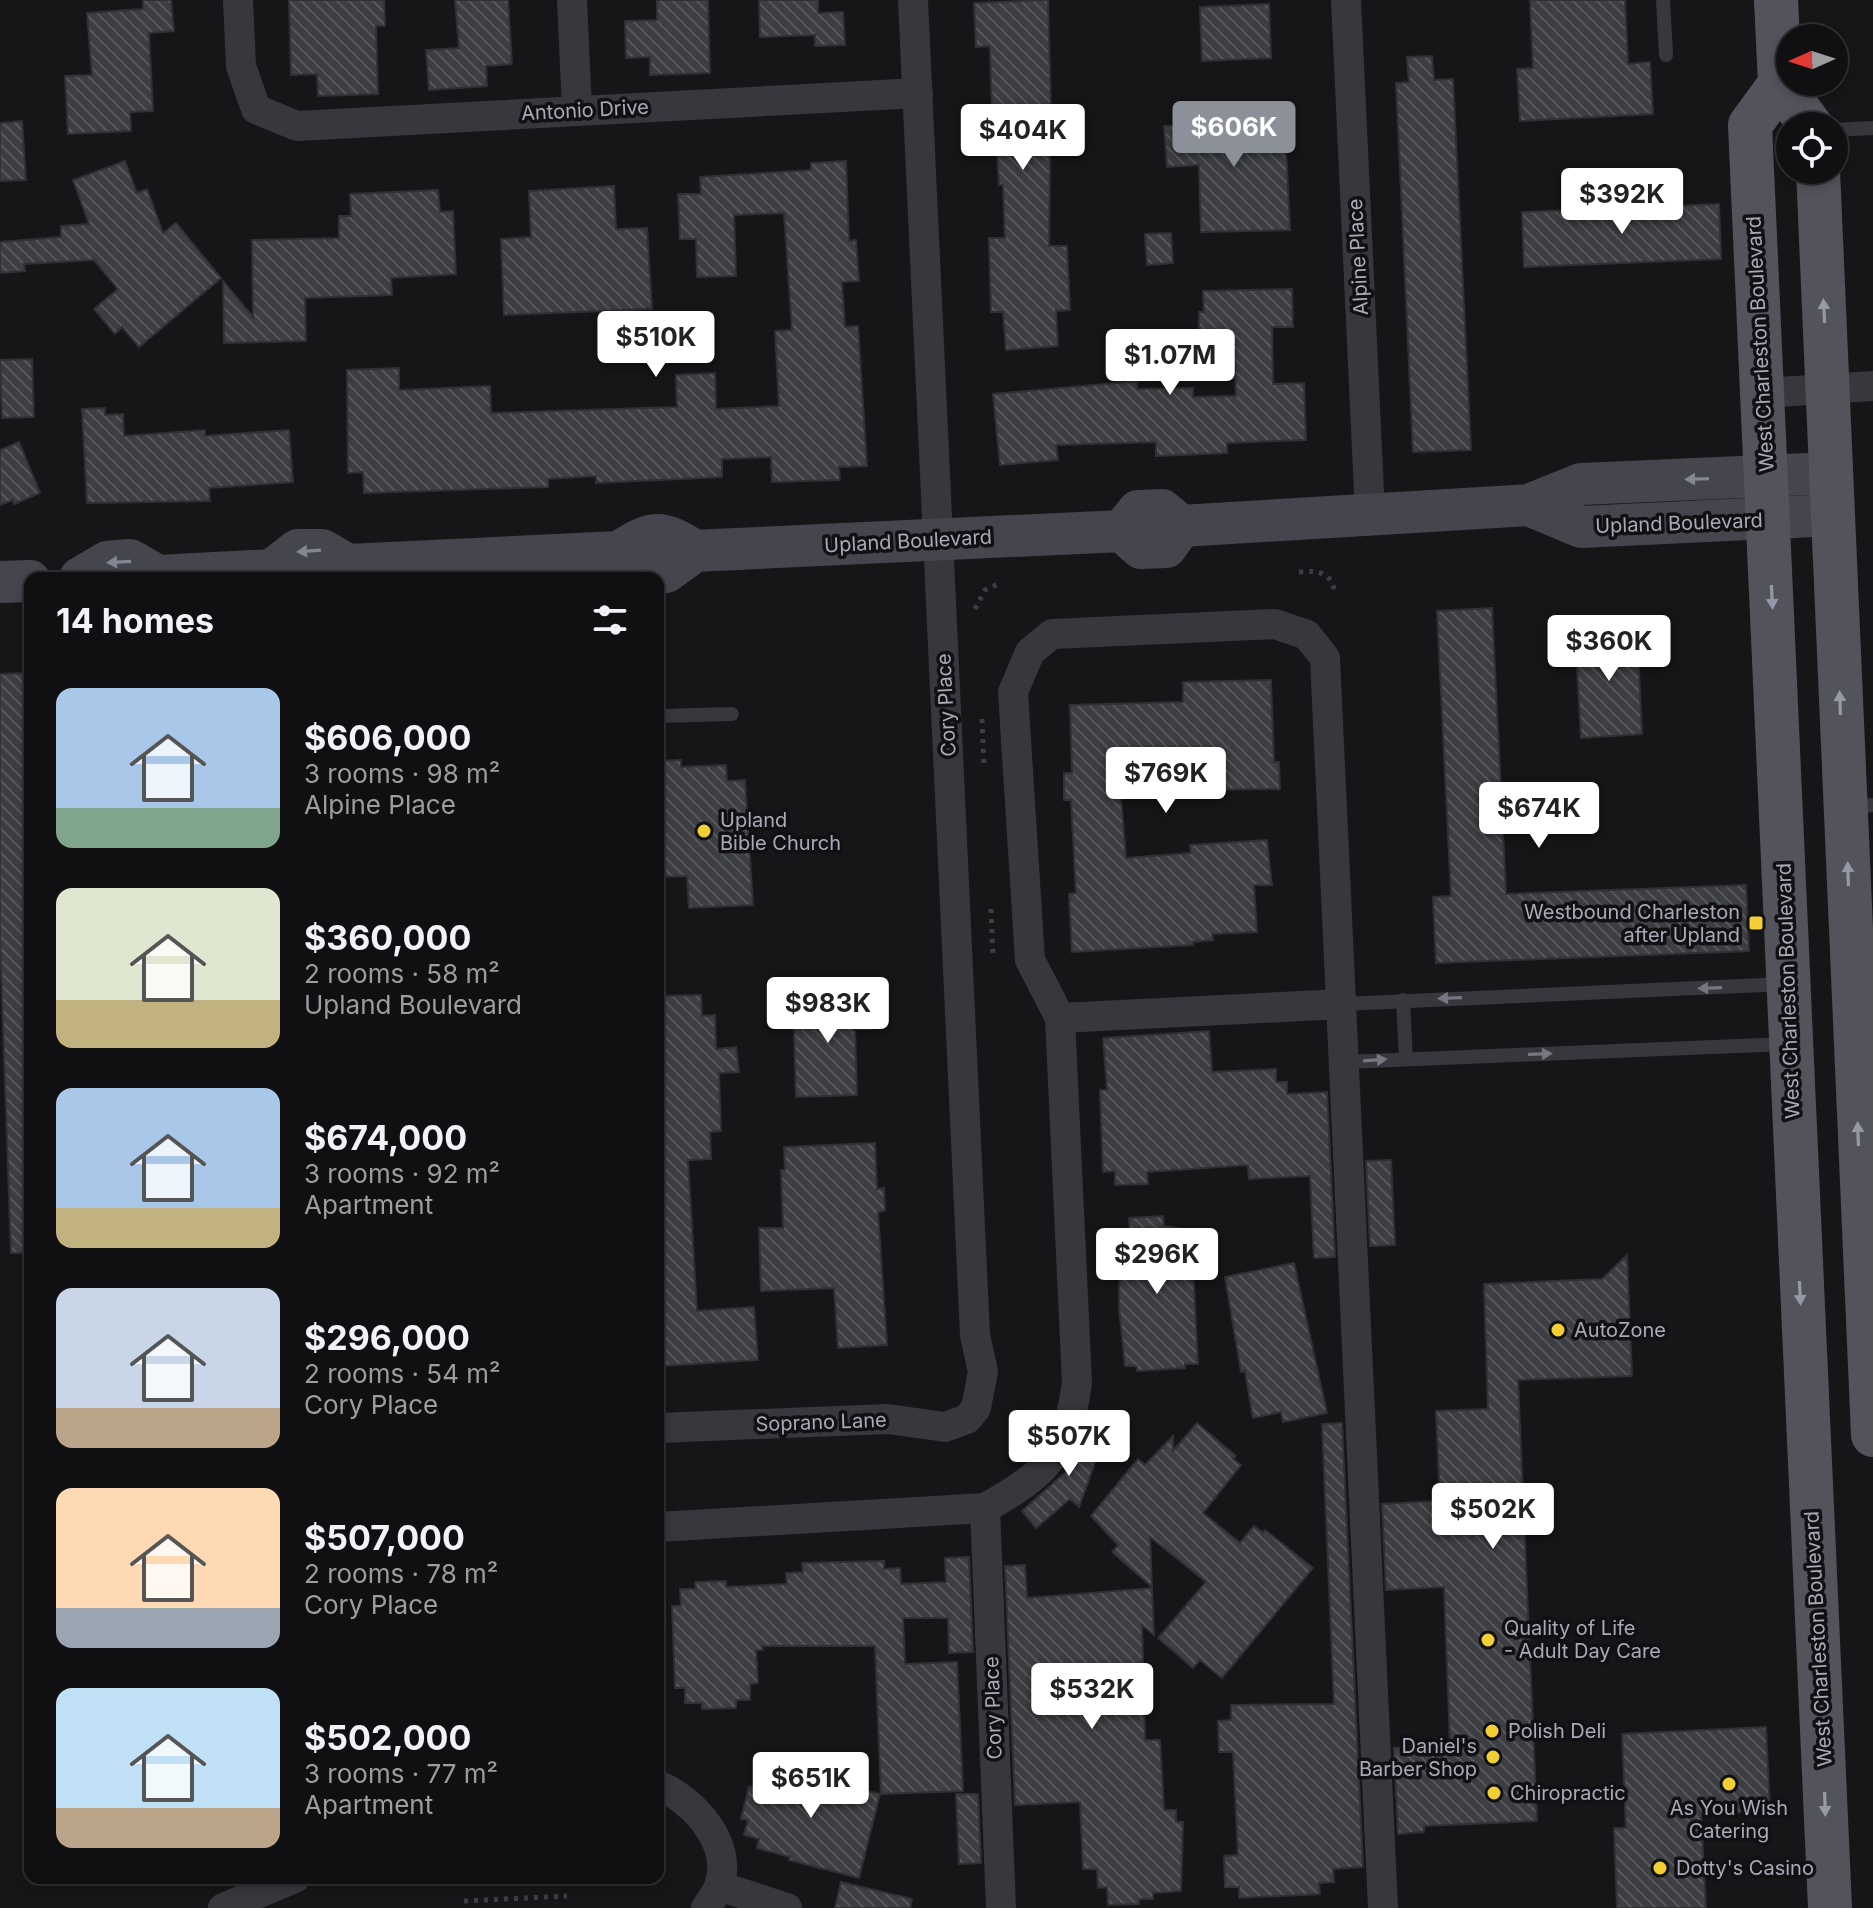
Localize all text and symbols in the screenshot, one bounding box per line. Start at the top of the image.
north arrow [1776,24,1848,96]
map controls [1776,24,1848,184]
street label: Antonio Drive [521,95,649,125]
pin: $606K [1178,101,1290,169]
pin: $404K [967,104,1079,172]
text: $606K [1190,111,1278,142]
button: locate [1776,112,1848,184]
text: $404K [979,114,1067,145]
pin: $392K [1566,168,1678,236]
text: $392K [1579,178,1665,209]
street label: Alpine Place [1343,198,1373,316]
street label: West Charleston Boulevard [1741,215,1779,473]
one-way arrow [1818,298,1831,323]
pin: $510K [600,311,712,379]
text: $510K [615,321,697,352]
pin: $1.07M [1105,329,1235,397]
text: $1.07M [1124,339,1216,370]
one-way arrow [1684,473,1709,486]
street label: Upland Boulevard [1595,508,1763,538]
street label: Upland Boulevard [824,525,992,557]
one-way arrow [297,545,322,558]
one-way arrow [105,556,131,569]
one-way arrow [1766,585,1779,610]
icon: filters [588,598,632,642]
text: 14 homes [56,600,214,641]
pin: $360K [1553,615,1665,683]
text: $360K [1566,625,1652,656]
street label: Cory Place [931,653,961,757]
one-way arrow [1834,690,1847,715]
text: $606,000 [304,717,471,758]
icon: home [120,720,216,816]
pin: $769K [1110,747,1222,815]
text: $769K [1124,757,1208,788]
text: 3 rooms · 98 m² [304,758,500,789]
pin: $674K [1483,782,1595,850]
text: Alpine Place [304,789,456,820]
text: $674K [1497,792,1581,823]
place label: Upland Bible Church [720,808,841,855]
marker: Upland Bible Church [695,822,713,840]
one-way arrow [1841,861,1854,886]
street label: West Charleston Boulevard [1772,863,1804,1119]
place label: Westbound Charleston after Upland [1524,900,1740,947]
marker: Westbound Charleston after Upland [1747,914,1765,932]
text: $360,000 [304,917,471,958]
icon: home [120,920,216,1016]
text: 2 rooms · 58 m² [304,958,500,989]
pin: $983K [772,977,884,1045]
one-way arrow [1697,981,1722,994]
text: $983K [785,987,871,1018]
text: Upland Boulevard [304,989,522,1020]
one-way arrow [1437,992,1462,1005]
one-way arrow [1528,1047,1553,1060]
one-way arrow [1363,1053,1388,1066]
text: $674,000 [304,1117,467,1158]
icon: home [120,1120,216,1216]
one-way arrow [1851,1121,1864,1146]
text: 3 rooms · 92 m² [304,1158,500,1189]
text: Apartment [304,1189,433,1220]
pin: $296K [1101,1228,1213,1296]
text: $296K [1114,1238,1200,1269]
one-way arrow [1794,1281,1807,1306]
text: $296,000 [304,1317,470,1358]
place label: AutoZone [1574,1318,1666,1342]
icon: home [120,1320,216,1416]
marker: AutoZone [1549,1321,1567,1339]
text: 2 rooms · 54 m² [304,1358,501,1389]
text: Cory Place [304,1389,438,1420]
street label: Soprano Lane [755,1408,887,1436]
pin: $507K [1013,1410,1125,1478]
text: $507K [1027,1420,1111,1451]
pin: $502K [1437,1483,1549,1551]
text: $502K [1450,1493,1536,1524]
street label: West Charleston Boulevard [1799,1510,1837,1768]
text: $507,000 [304,1517,465,1558]
icon: home [120,1520,216,1616]
text: 2 rooms · 78 m² [304,1558,498,1589]
text: Cory Place [304,1589,438,1620]
place label: Quality of Life - Adult Day Care [1504,1616,1661,1663]
marker: Quality of Life - Adult Day Care [1479,1631,1497,1649]
street label: Cory Place [979,1656,1007,1760]
pin: $532K [1036,1663,1148,1731]
text: $532K [1049,1673,1135,1704]
text: $502,000 [304,1717,471,1758]
place label: Polish Deli [1508,1719,1606,1743]
icon: home [120,1720,216,1816]
marker: Polish Deli [1483,1722,1501,1740]
place label: Daniel's Barber Shop [1359,1734,1477,1781]
marker: Daniel's Barber Shop [1484,1748,1502,1766]
pin: $651K [755,1752,867,1820]
text: 3 rooms · 77 m² [304,1758,498,1789]
text: $651K [771,1762,851,1793]
marker: As You Wish Catering [1720,1775,1738,1793]
place label: Chiropractic [1510,1781,1626,1805]
marker: Chiropractic [1485,1784,1503,1802]
text: Apartment [304,1789,433,1820]
one-way arrow [1819,1792,1832,1817]
place label: As You Wish Catering [1670,1796,1788,1843]
place label: Dotty's Casino [1676,1856,1814,1880]
marker: Dotty's Casino [1651,1859,1669,1877]

